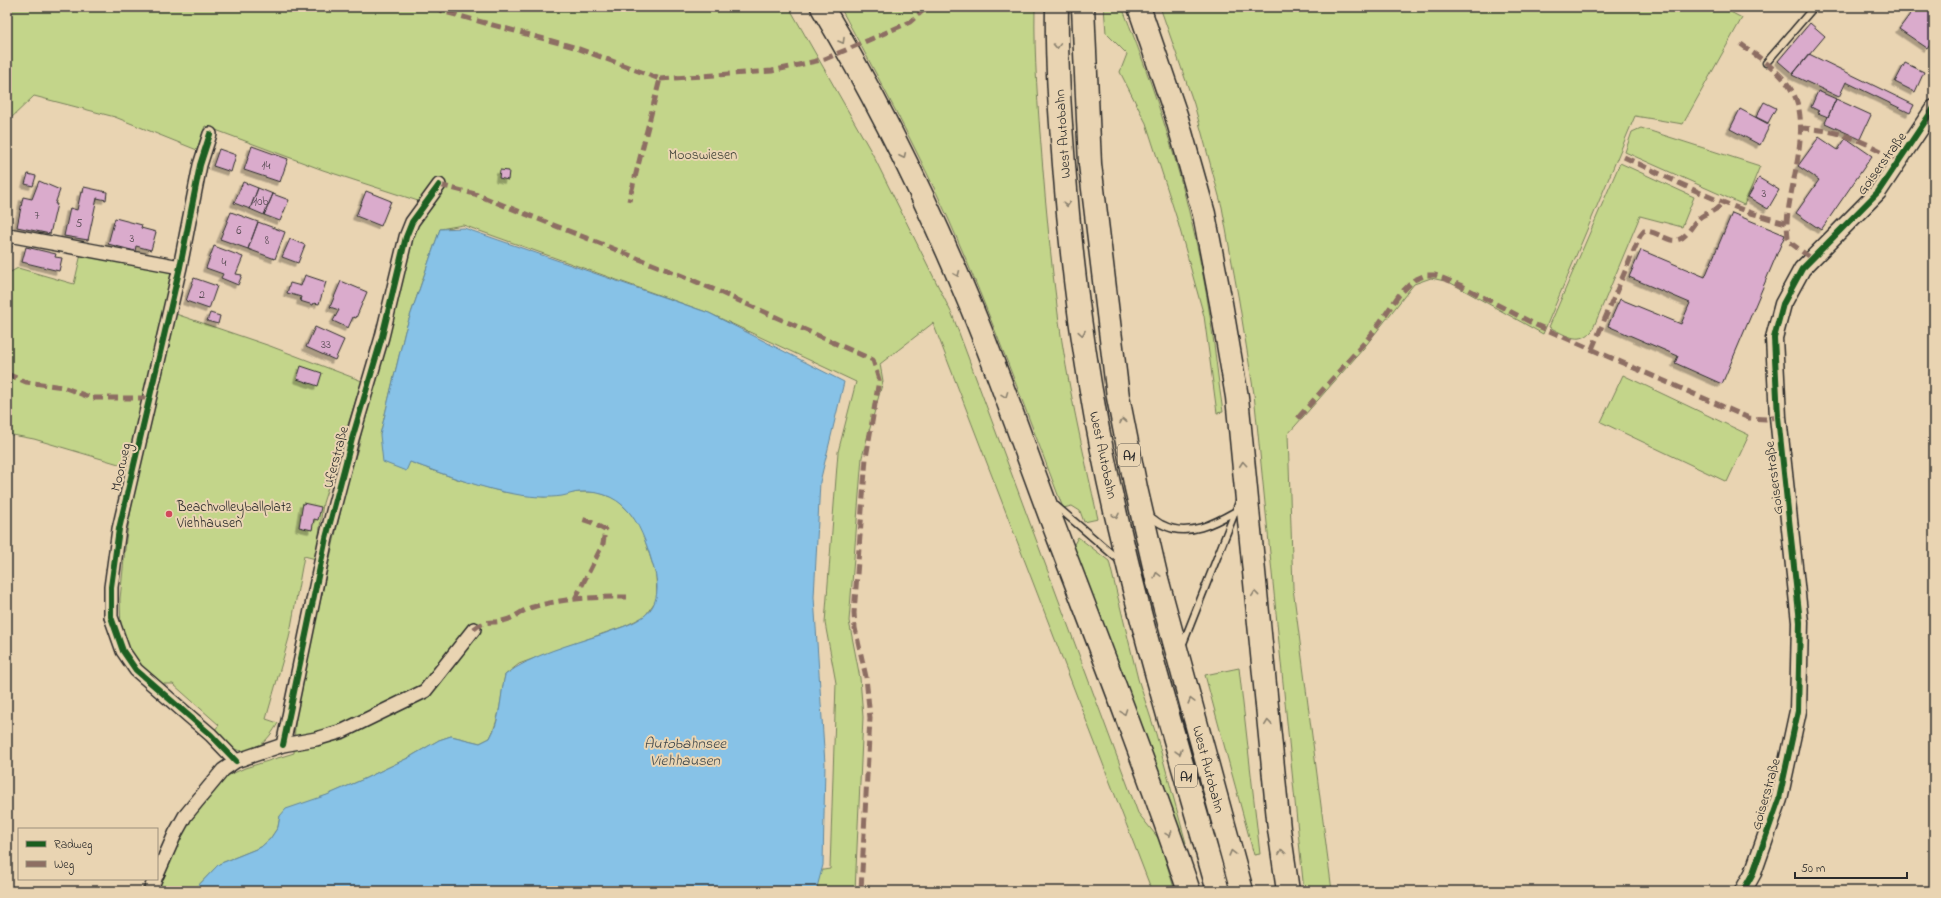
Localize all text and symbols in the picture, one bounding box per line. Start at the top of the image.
one-way arrow [838,37,845,44]
one-way arrow [1053,43,1061,49]
street label: West Autobahn [1050,89,1077,179]
street label: Goiserstraße [1852,127,1913,200]
park label: Mooswiesen [669,145,737,166]
one-way arrow [898,151,906,159]
house number: 14 [262,157,270,175]
house number: 3 [1762,185,1767,203]
house number: 10b [253,193,269,211]
one-way arrow [1062,201,1071,207]
house number: 7 [35,207,40,225]
house number: 5 [76,215,83,233]
house number: 6 [236,222,242,240]
house number: 3 [130,230,135,248]
house number: 8 [265,232,270,250]
house number: 4 [222,254,227,272]
one-way arrow [952,269,960,277]
house number: 2 [199,286,205,304]
one-way arrow [1077,330,1086,336]
house number: 33 [321,336,331,354]
one-way arrow [1000,391,1008,398]
street label: West Autobahn [1083,410,1122,501]
one-way arrow [1119,418,1128,424]
street label: Uferstraße [318,423,355,491]
street label: Goiserstraße [1759,439,1789,516]
street label: Moorweg [106,441,138,494]
road number: A1 [1118,444,1140,466]
one-way arrow [1238,461,1247,467]
place label: Beachvolleyballplatz Viehhausen [176,497,292,534]
marker: Beachvolleyballplatz Viehhausen [164,509,174,519]
one-way arrow [1112,512,1120,519]
one-way arrow [1153,572,1161,579]
one-way arrow [1251,591,1260,597]
one-way arrow [1187,698,1196,705]
one-way arrow [1120,709,1128,716]
one-way arrow [1264,720,1273,726]
street label: West Autobahn [1186,724,1229,815]
water label: Autobahnsee Viehhausen [644,733,727,772]
one-way arrow [1174,749,1183,756]
street label: Goiserstraße [1746,755,1787,833]
road number: A1 [1175,765,1197,787]
legend [18,828,158,880]
one-way arrow [1165,831,1173,838]
text: Radweg [54,836,93,855]
one-way arrow [1278,849,1287,855]
one-way arrow [1228,850,1237,857]
scale bar [1795,854,1907,880]
text: Weg [54,856,74,875]
text: 50 m [1801,860,1825,878]

